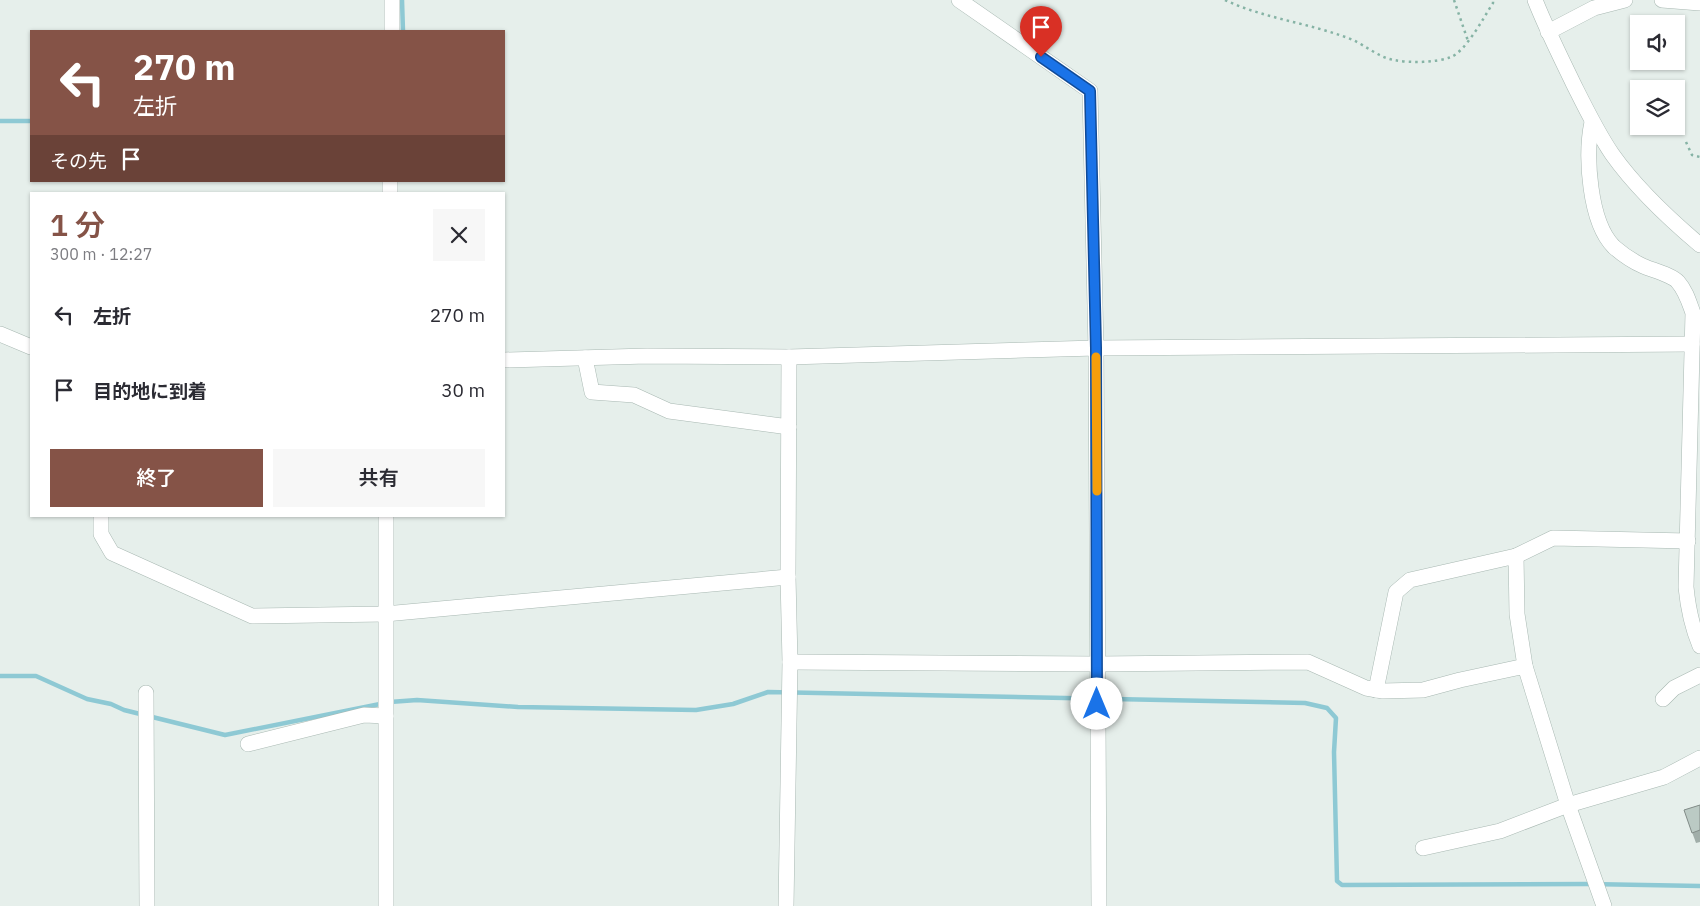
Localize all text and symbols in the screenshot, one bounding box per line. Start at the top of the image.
pin [1020,6,1062,57]
icon: arrive [1027,13,1055,41]
map controls [1630,15,1685,135]
button: sound [1630,15,1685,70]
text: 270 m [133,44,236,90]
icon: left [50,50,115,115]
button: layers [1630,80,1685,135]
text: 左折 [133,91,177,120]
icon: arrive [117,145,145,173]
text: その先 [50,149,107,173]
text: 1 分 [50,205,105,244]
button: close [433,209,485,261]
text: 300 m · 12:27 [50,244,152,264]
icon: left [50,301,78,329]
text: 270 m [430,303,485,327]
text: 左折 [93,304,131,328]
icon: arrive [50,376,78,404]
text: 30 m [441,378,485,402]
text: 目的地に到着 [93,379,207,403]
button: 終了 [50,449,263,507]
button: 共有 [273,449,485,507]
position arrow [1070,677,1122,729]

